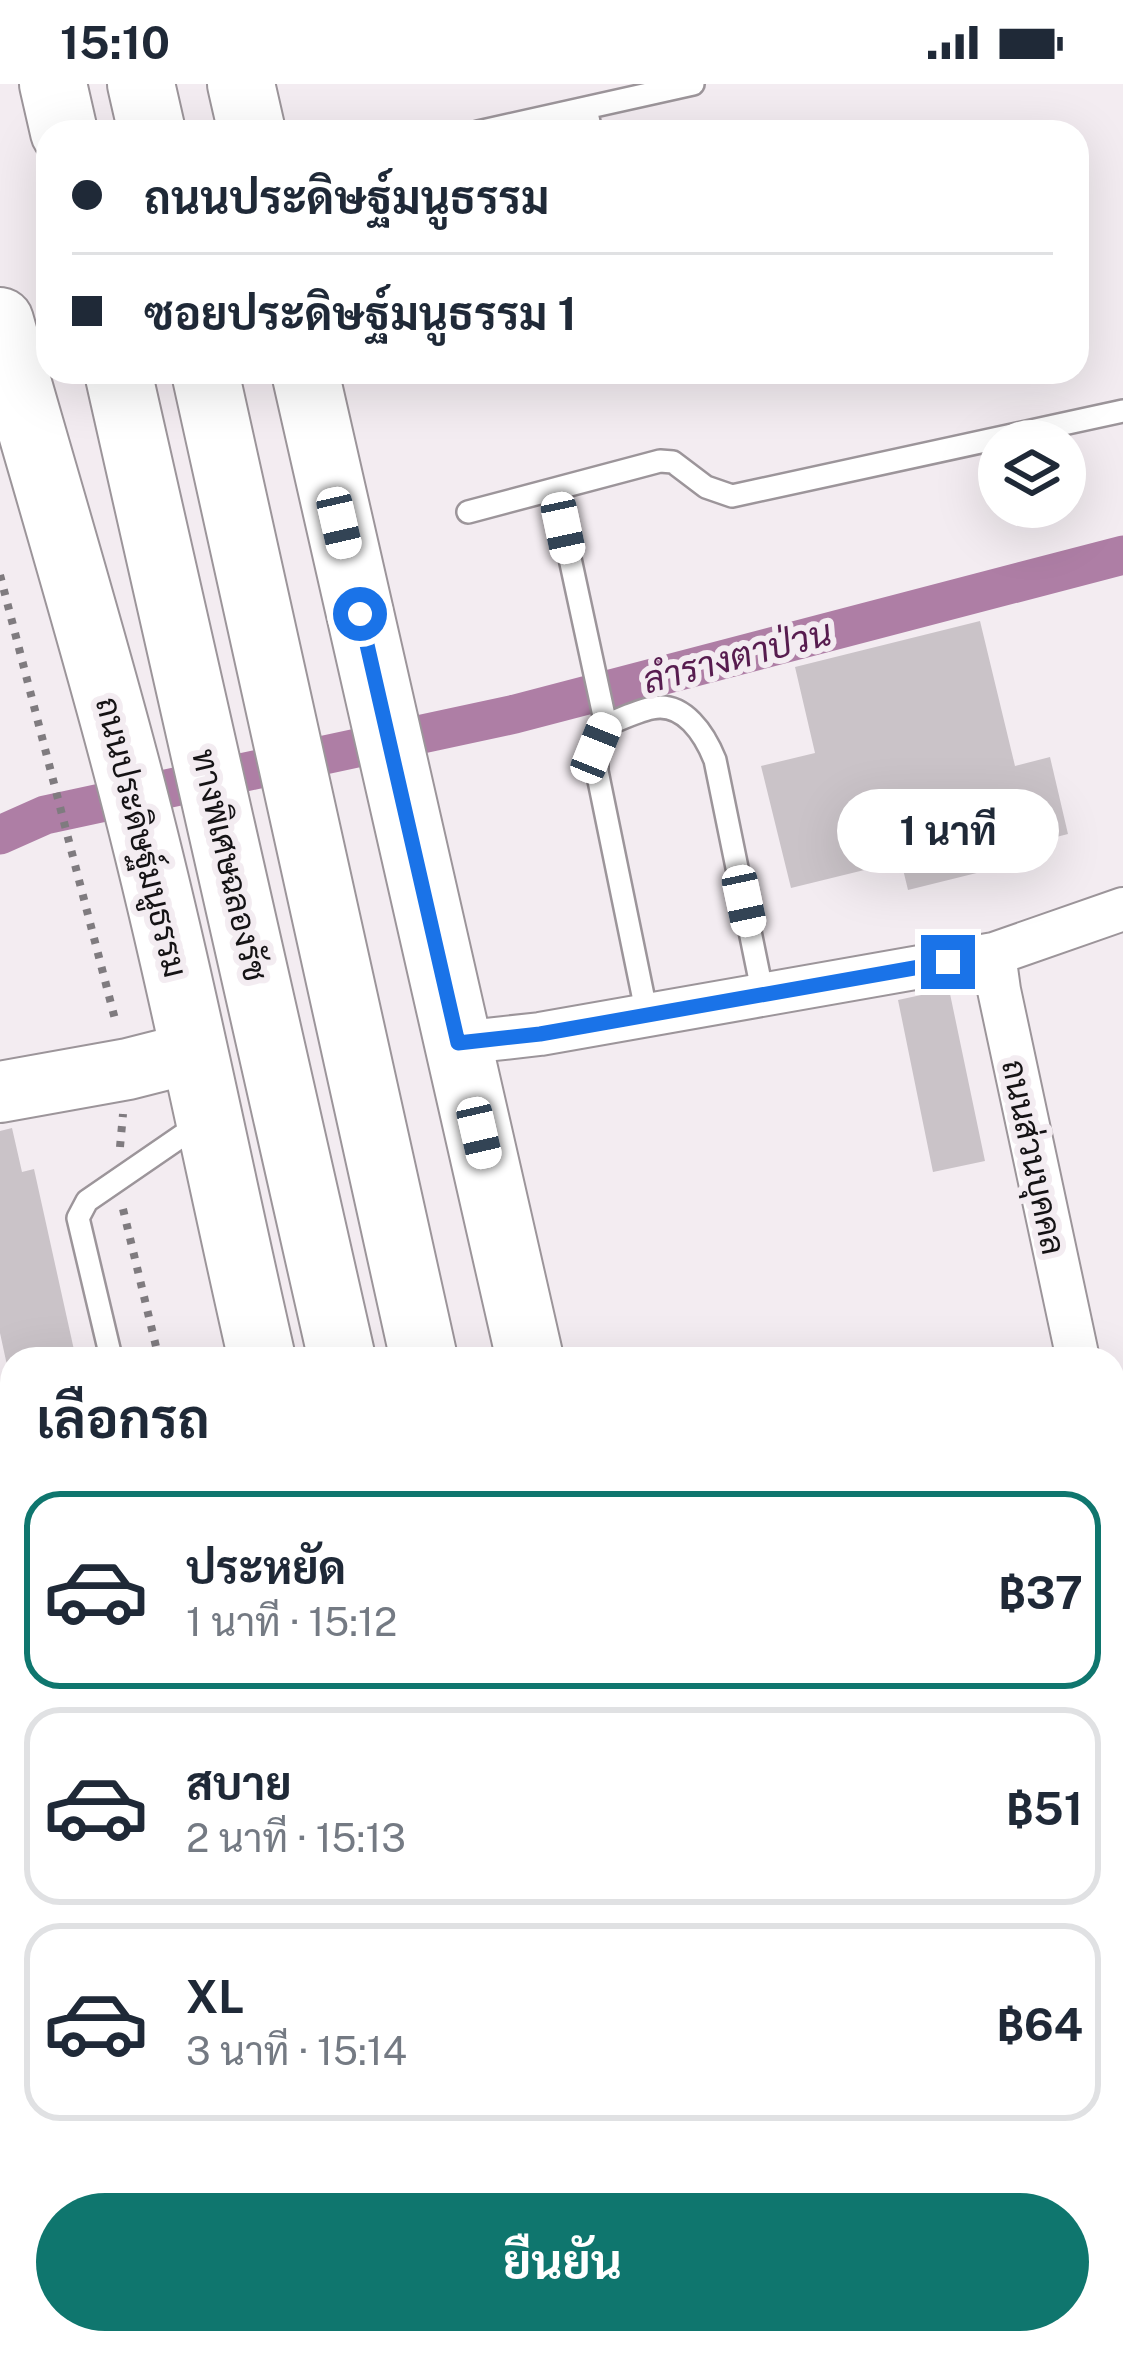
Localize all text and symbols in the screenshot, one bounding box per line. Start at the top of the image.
text: 15:10 [60,16,170,69]
text: ถนนประดิษฐ์มนูธรรม [144,171,549,224]
text: ซอยประดิษฐ์มนูธรรม 1 [144,287,577,340]
map controls [978,420,1086,528]
button: layers [978,420,1086,528]
car [313,484,365,562]
car [538,489,588,567]
route start [333,587,387,641]
water label: ลำรางตาป่วน [638,611,836,701]
street label: ถนนประดิษฐ์มนูธรรม [85,693,195,982]
car [566,708,626,788]
street label: ทางพิเศษฉลองรัช [185,745,275,985]
callout: 1 นาที [837,788,1059,872]
text: 1 นาที [899,808,997,854]
car [719,862,769,940]
route end [921,935,975,989]
street label: ถนนส่วนบุคคล [991,1056,1073,1259]
car [453,1094,505,1172]
text: เลือกรถ [36,1387,210,1450]
icon: car [42,1536,150,1644]
text: ประหยัด [186,1541,346,1594]
text: ฿37 [999,1566,1083,1619]
text: 1 นาที · 15:12 [186,1599,397,1645]
icon: car [42,1752,150,1860]
text: สบาย [186,1757,292,1810]
text: ฿51 [1006,1782,1083,1835]
text: 2 นาที · 15:13 [186,1815,406,1861]
icon: car [42,1968,150,2076]
text: XL [186,1970,244,2023]
text: ฿64 [997,1998,1083,2051]
text: 3 นาที · 15:14 [186,2028,407,2074]
button: ยืนยัน [36,2193,1089,2331]

